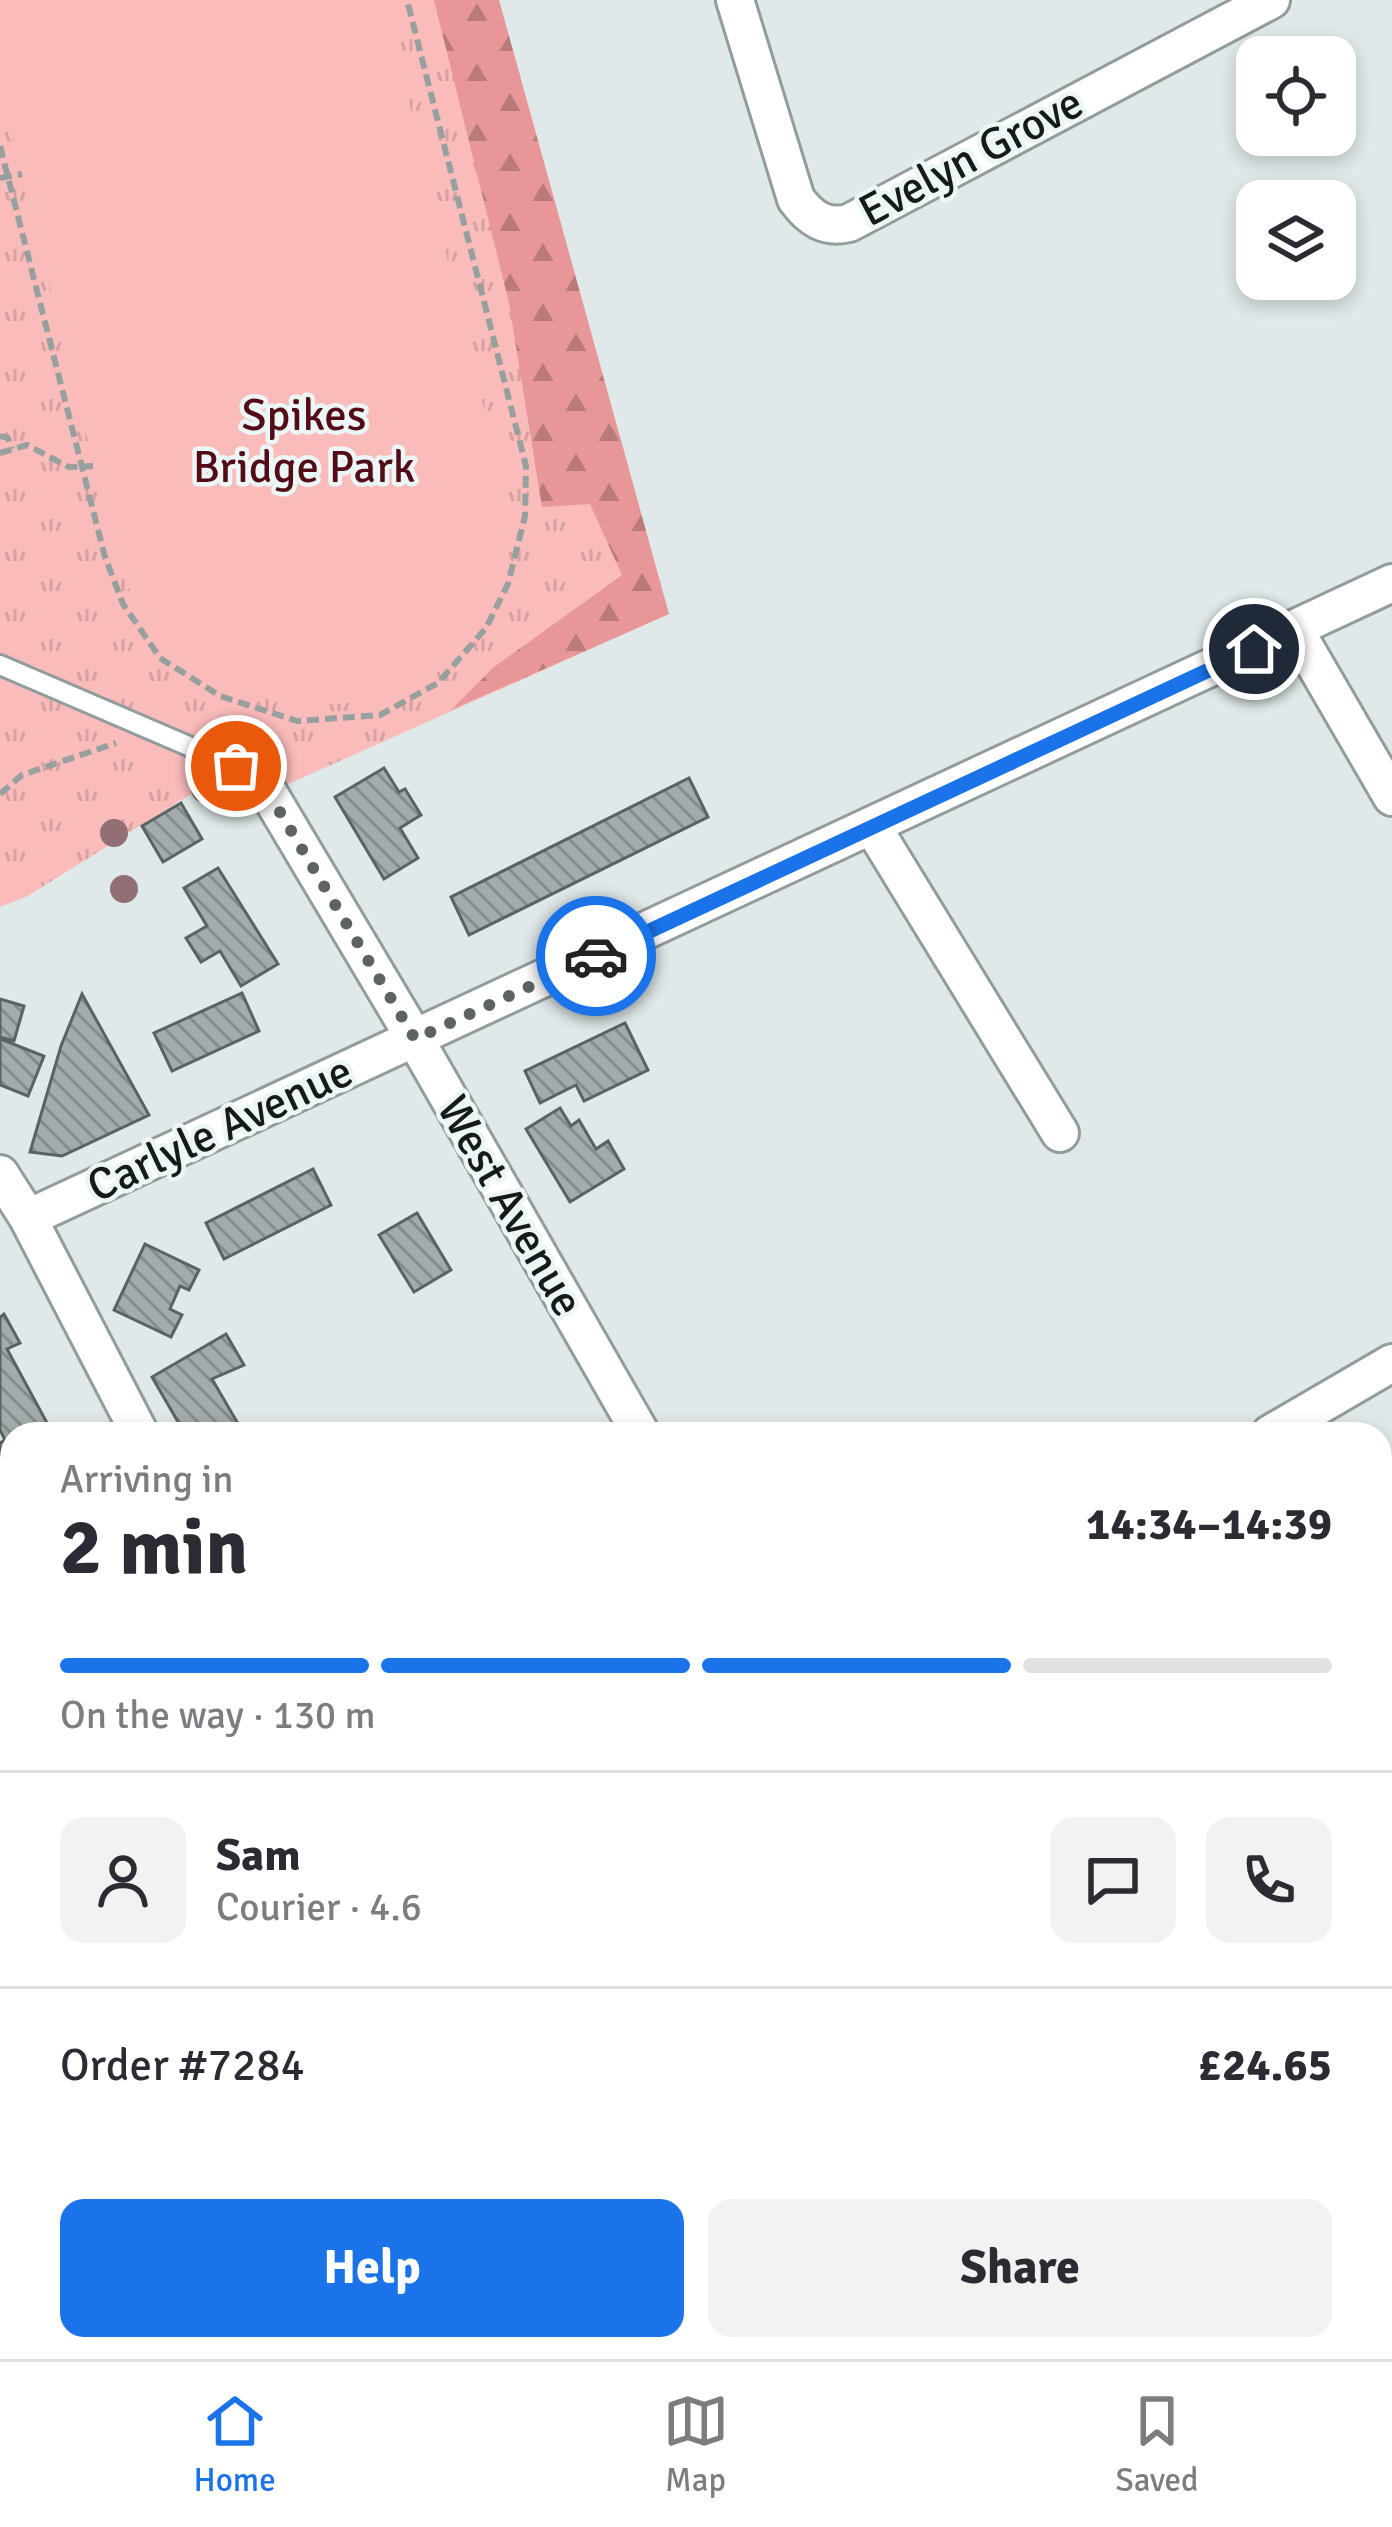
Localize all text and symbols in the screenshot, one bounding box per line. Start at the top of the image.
map controls [1236,36,1356,300]
button: locate [1236,36,1356,156]
street label: Evelyn Grove [850,75,1092,239]
button: layers [1236,180,1356,300]
park label: Spikes Bridge Park [193,388,415,495]
pin [1203,598,1305,700]
icon: home [1221,616,1287,682]
pin [185,715,287,817]
icon: bag [203,733,269,799]
courier [536,896,656,1016]
icon: car [563,923,629,989]
street label: Carlyle Avenue [79,1044,361,1214]
street label: West Avenue [425,1086,595,1326]
text: Arriving in [60,1455,234,1503]
text: 14:34–14:39 [1086,1497,1332,1552]
text: 2 min [60,1500,248,1596]
text: On the way · 130 m [60,1691,376,1739]
button: person [60,1817,186,1943]
button: chat [1050,1817,1176,1943]
button: phone [1206,1817,1332,1943]
text: Sam [216,1828,301,1883]
text: Courier · 4.6 [216,1883,422,1931]
text: Order #7284 [60,2038,305,2093]
text: £24.65 [1198,2038,1332,2093]
button: Help [60,2199,684,2337]
button: Share [708,2199,1332,2337]
tab: Home [193,2388,276,2501]
tab: Map [663,2388,729,2501]
tab: Saved [1115,2388,1199,2501]

